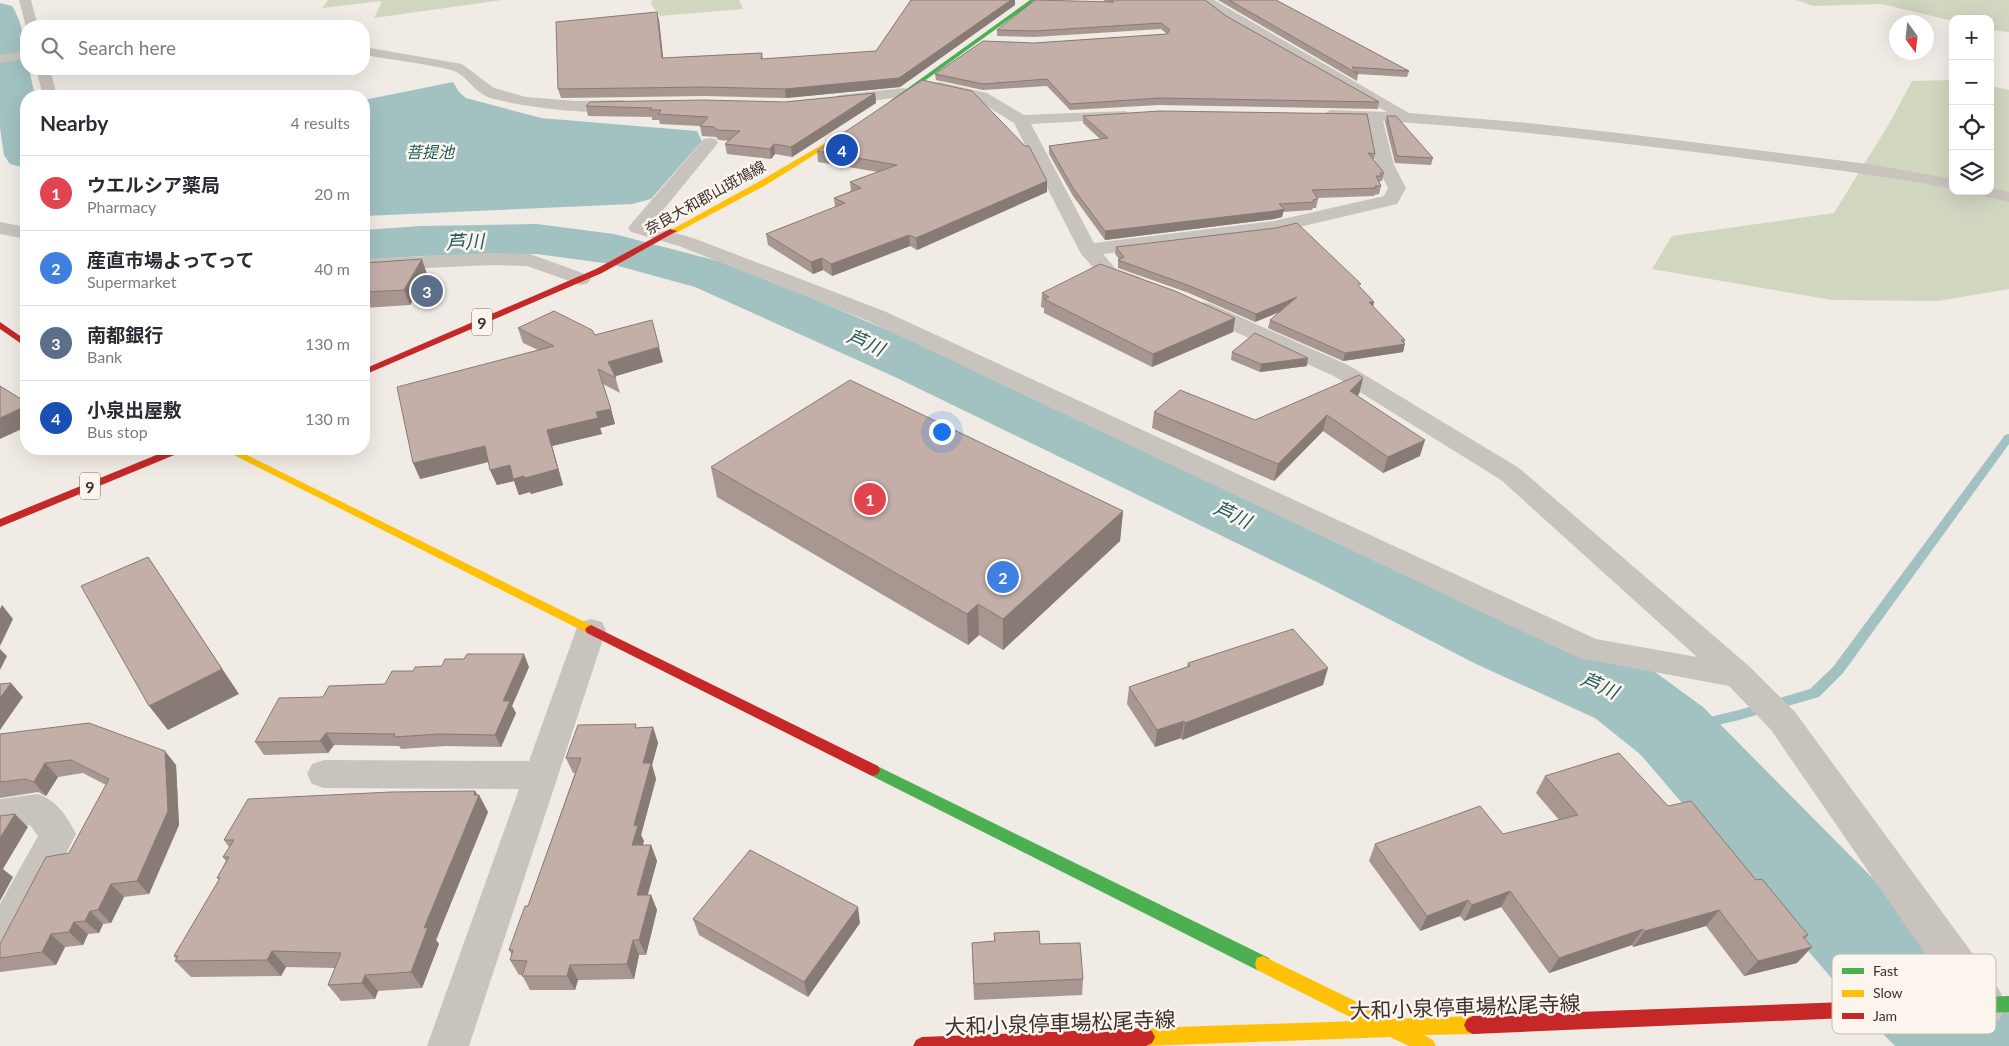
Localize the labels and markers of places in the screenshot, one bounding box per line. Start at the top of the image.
pin: 4 [826,131,858,169]
pin: 3 [411,272,443,310]
pin: 1 [854,480,886,518]
pin: 2 [987,558,1019,596]

